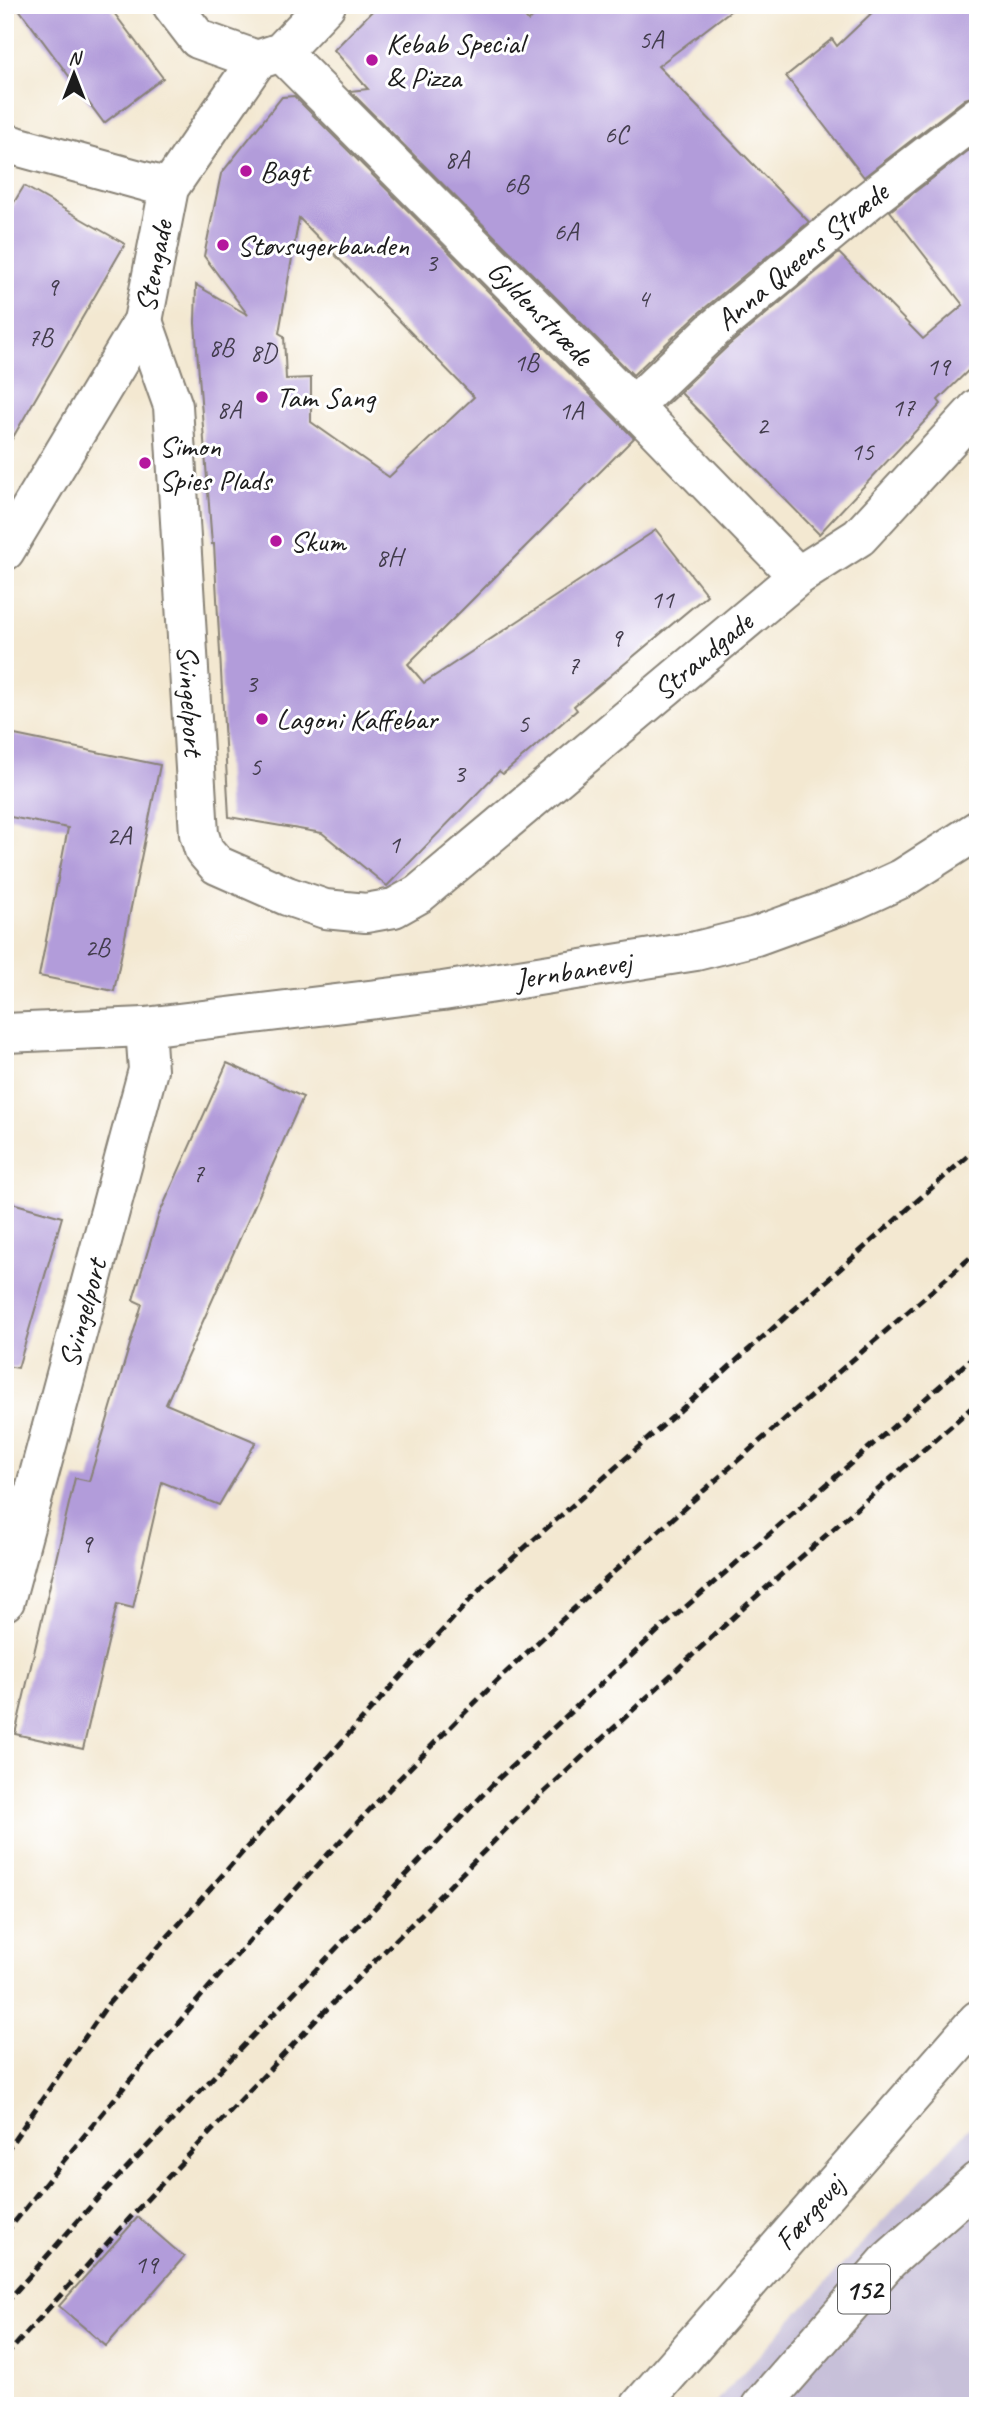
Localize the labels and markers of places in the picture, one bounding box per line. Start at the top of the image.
place label: Kebab Special & Pizza [386,24,529,96]
marker: Kebab Special & Pizza [364,52,380,68]
place label: Bagt [260,152,312,190]
marker: Bagt [238,163,254,179]
place label: Støvsugerbanden [237,226,410,264]
marker: Støvsugerbanden [215,237,231,253]
place label: Tam Sang [276,378,377,416]
marker: Tam Sang [254,389,270,405]
place label: Simon Spies Plads [159,427,274,499]
marker: Simon Spies Plads [137,455,153,471]
place label: Skum [290,522,347,560]
marker: Skum [268,533,284,549]
place label: Lagoni Kaffebar [276,700,439,738]
marker: Lagoni Kaffebar [254,711,270,727]

